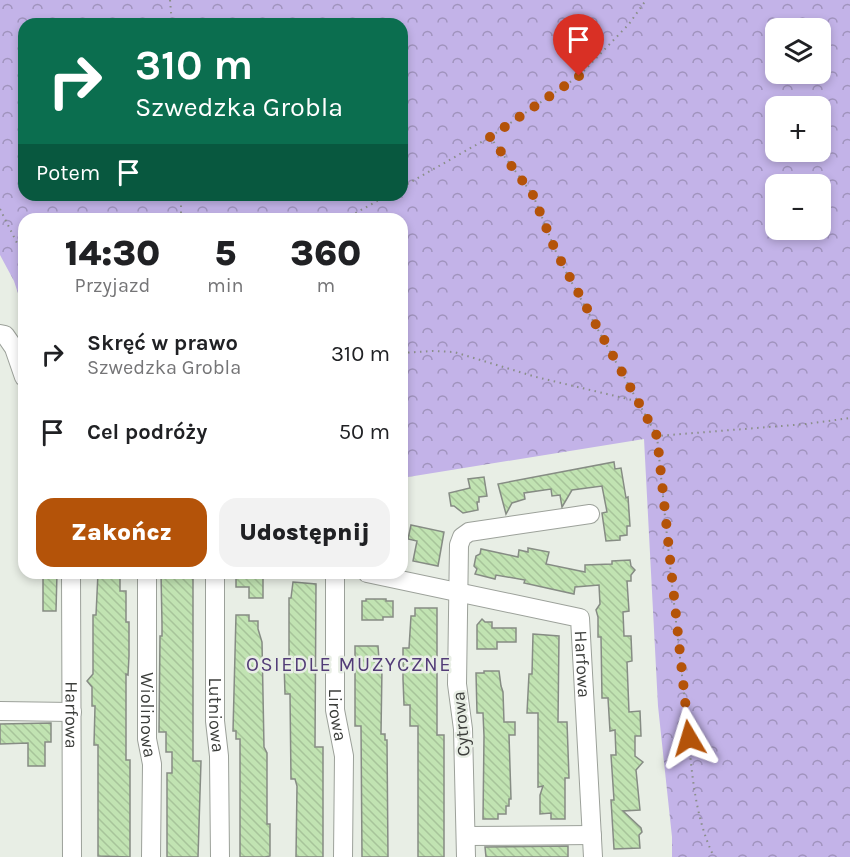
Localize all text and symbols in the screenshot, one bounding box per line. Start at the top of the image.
pin [553,14,604,76]
map controls [765,18,831,240]
button: layers [765,18,831,84]
icon: arrive [562,23,595,56]
text: 310 m [135,40,253,90]
icon: right [36,42,114,120]
text: Szwedzka Grobla [135,91,343,123]
button: + [765,96,831,162]
icon: arrive [112,156,145,189]
text: Potem [36,160,100,186]
button: − [765,174,831,240]
text: 14:30 [65,232,160,274]
text: 5 [215,232,236,274]
text: 360 [290,232,361,274]
text: Przyjazd [75,274,150,297]
text: min [207,274,244,297]
text: m [316,274,335,297]
text: Skręć w prawo [87,330,238,356]
icon: right [36,338,69,371]
text: 310 m [331,341,390,367]
text: Szwedzka Grobla [87,356,241,379]
icon: arrive [36,416,69,449]
text: Cel podróży [87,419,207,445]
text: 50 m [339,419,390,445]
button: Zakończ [36,498,207,567]
button: Udostępnij [219,498,390,567]
street label: Harfowa [570,630,595,699]
district label: OSIEDLE MUZYCZNE [246,653,452,676]
street label: Wiolinowa [135,672,161,760]
street label: Lutniowa [204,677,230,754]
street label: Harfowa [60,681,83,749]
street label: Lirowa [324,688,352,743]
street label: Cytrowa [447,690,475,758]
position arrow [657,706,721,770]

